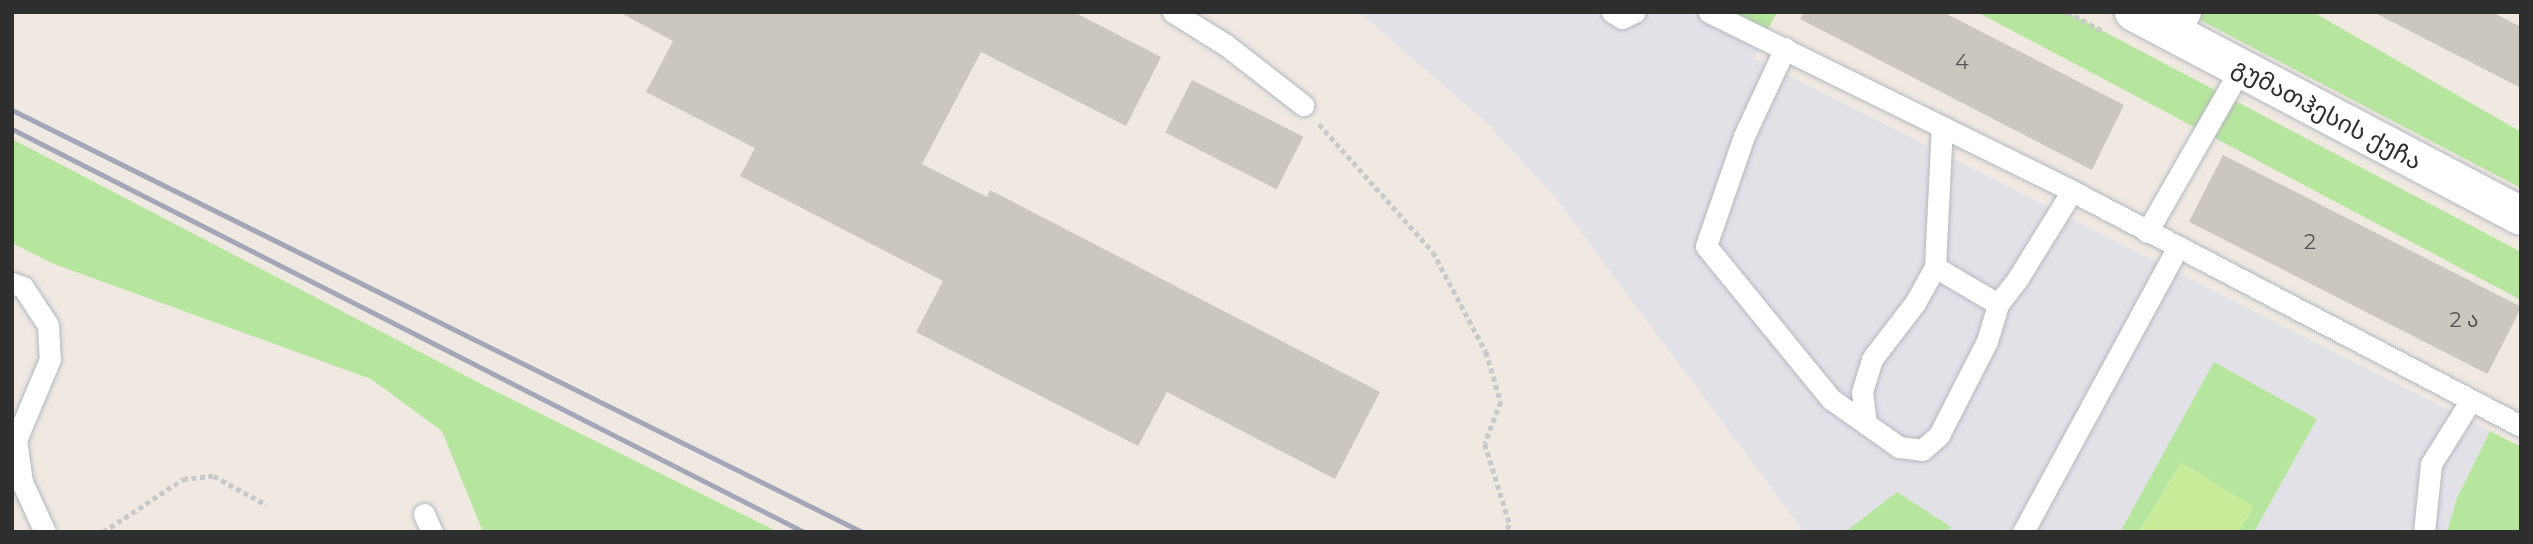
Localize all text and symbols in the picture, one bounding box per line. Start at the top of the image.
house number: 4 [1955,49,1969,75]
street label: გუმათჰესის ქუჩა [2228,52,2426,176]
house number: 2 [2304,229,2316,255]
house number: 2 ა [2450,307,2478,333]

